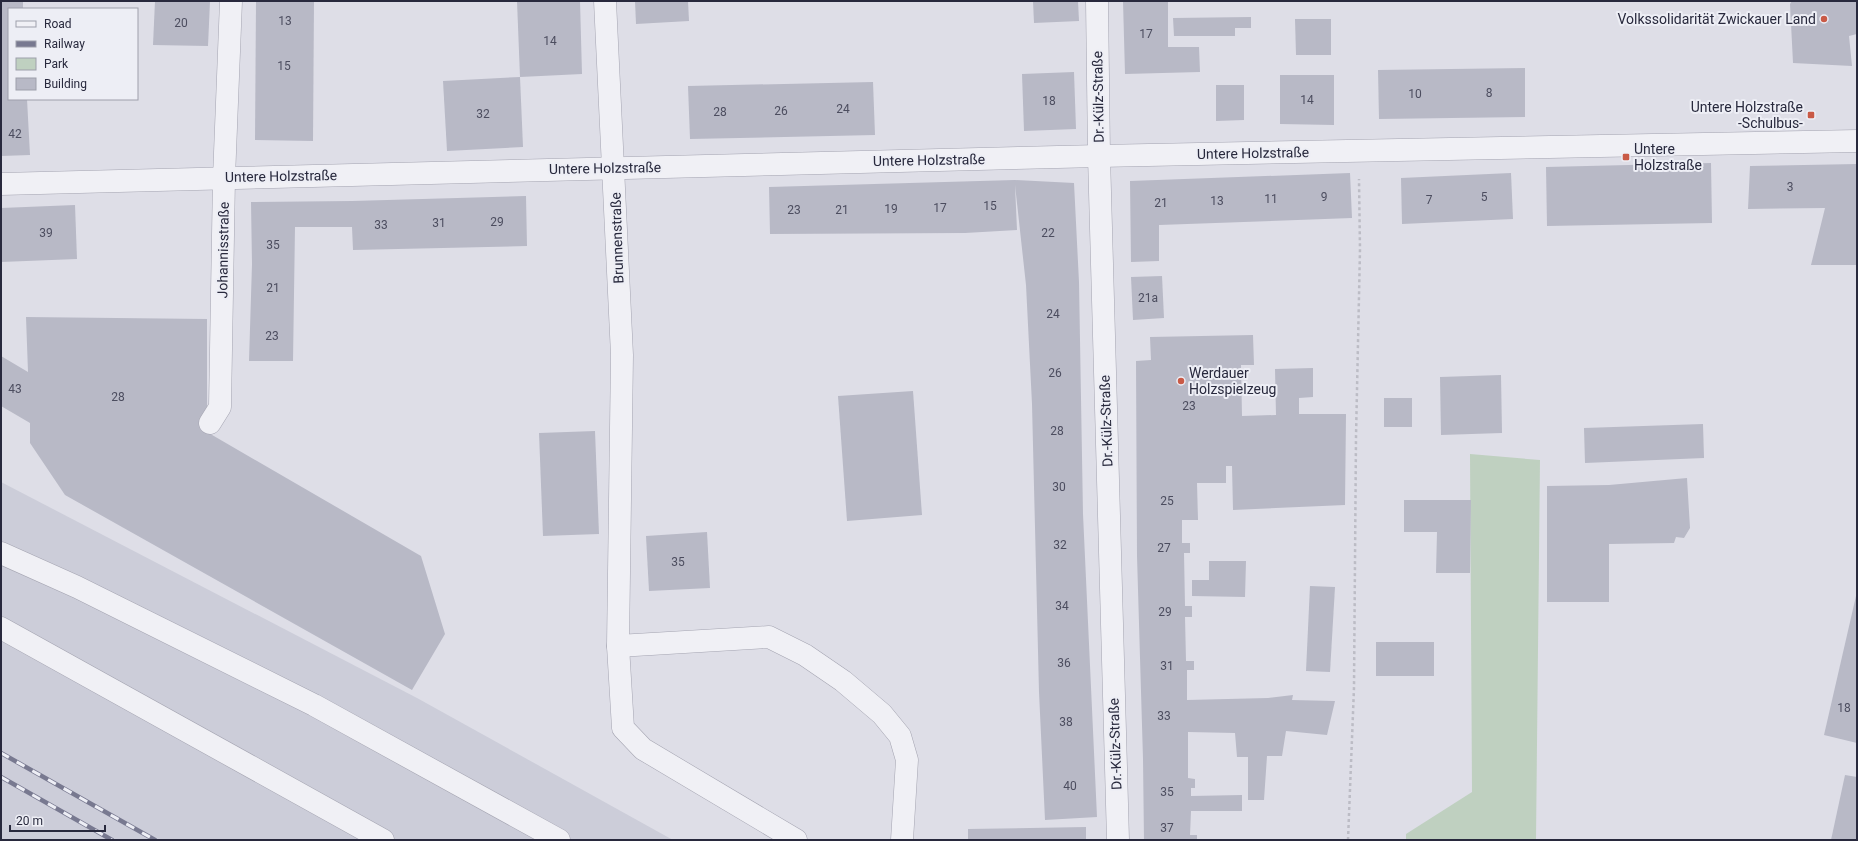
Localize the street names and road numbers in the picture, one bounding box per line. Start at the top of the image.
street label: Dr.-Külz-Straße [1089,51,1107,143]
street label: Untere Holzstraße [1197,144,1309,162]
street label: Untere Holzstraße [873,151,985,169]
street label: Untere Holzstraße [549,159,661,177]
street label: Untere Holzstraße [225,167,337,185]
street label: Brunnenstraße [607,192,627,284]
street label: Johannisstraße [214,201,232,299]
street label: Dr.-Külz-Straße [1096,375,1116,467]
street label: Dr.-Külz-Straße [1105,698,1125,790]

